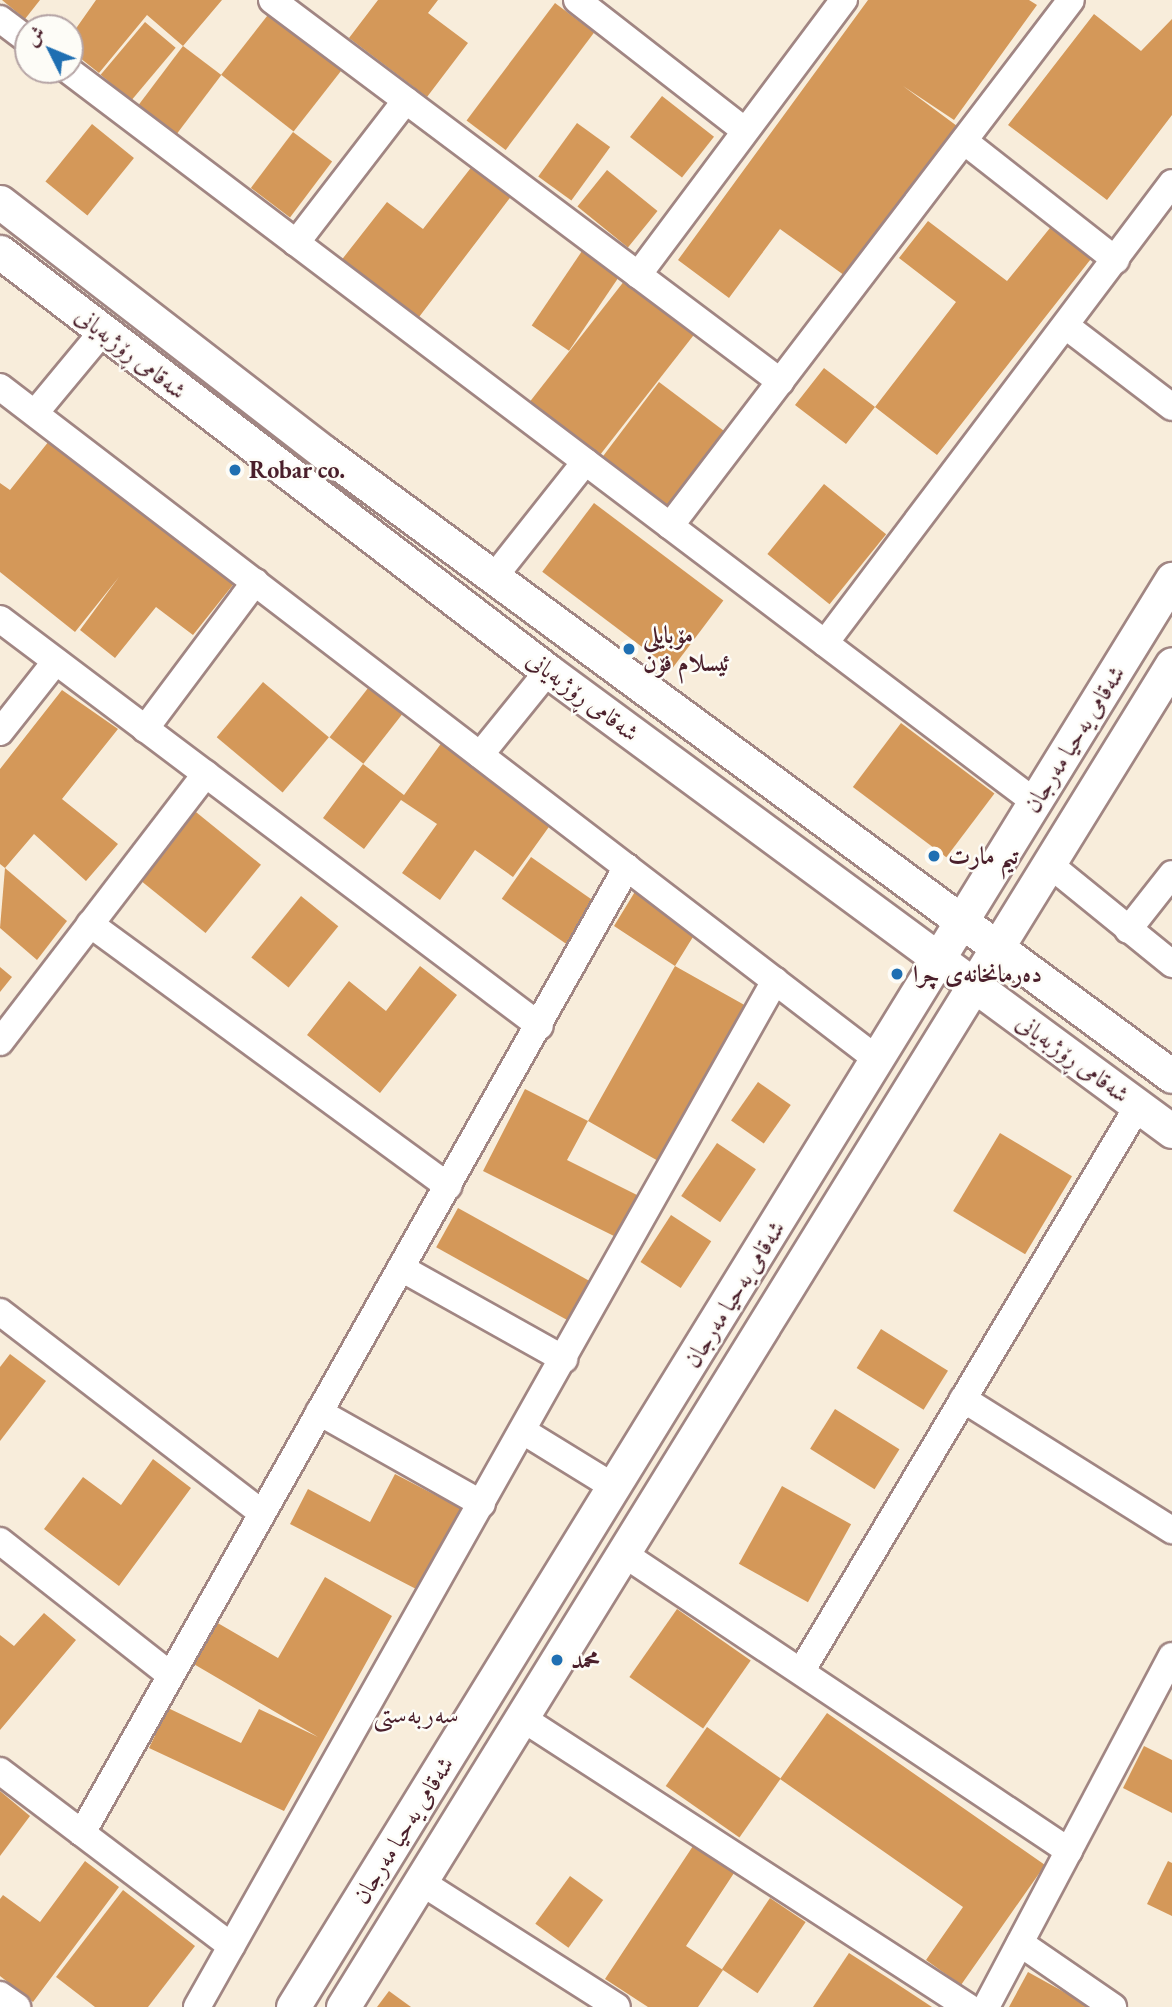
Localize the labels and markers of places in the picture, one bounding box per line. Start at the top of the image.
place label: Robar co. [249,456,345,484]
marker: Robar co. [227,462,243,478]
place label: مۆبایلی ئیسلام فۆن [643,621,730,677]
marker: مۆبایلی ئیسلام فۆن [621,641,637,657]
place label: تیم مارت [948,842,1018,870]
marker: تیم مارت [926,848,942,864]
place label: دەرمانخانەی چرا [913,960,1042,988]
marker: دەرمانخانەی چرا [887,964,907,984]
place label: محمد [571,1646,600,1674]
marker: محمد [549,1652,565,1668]

